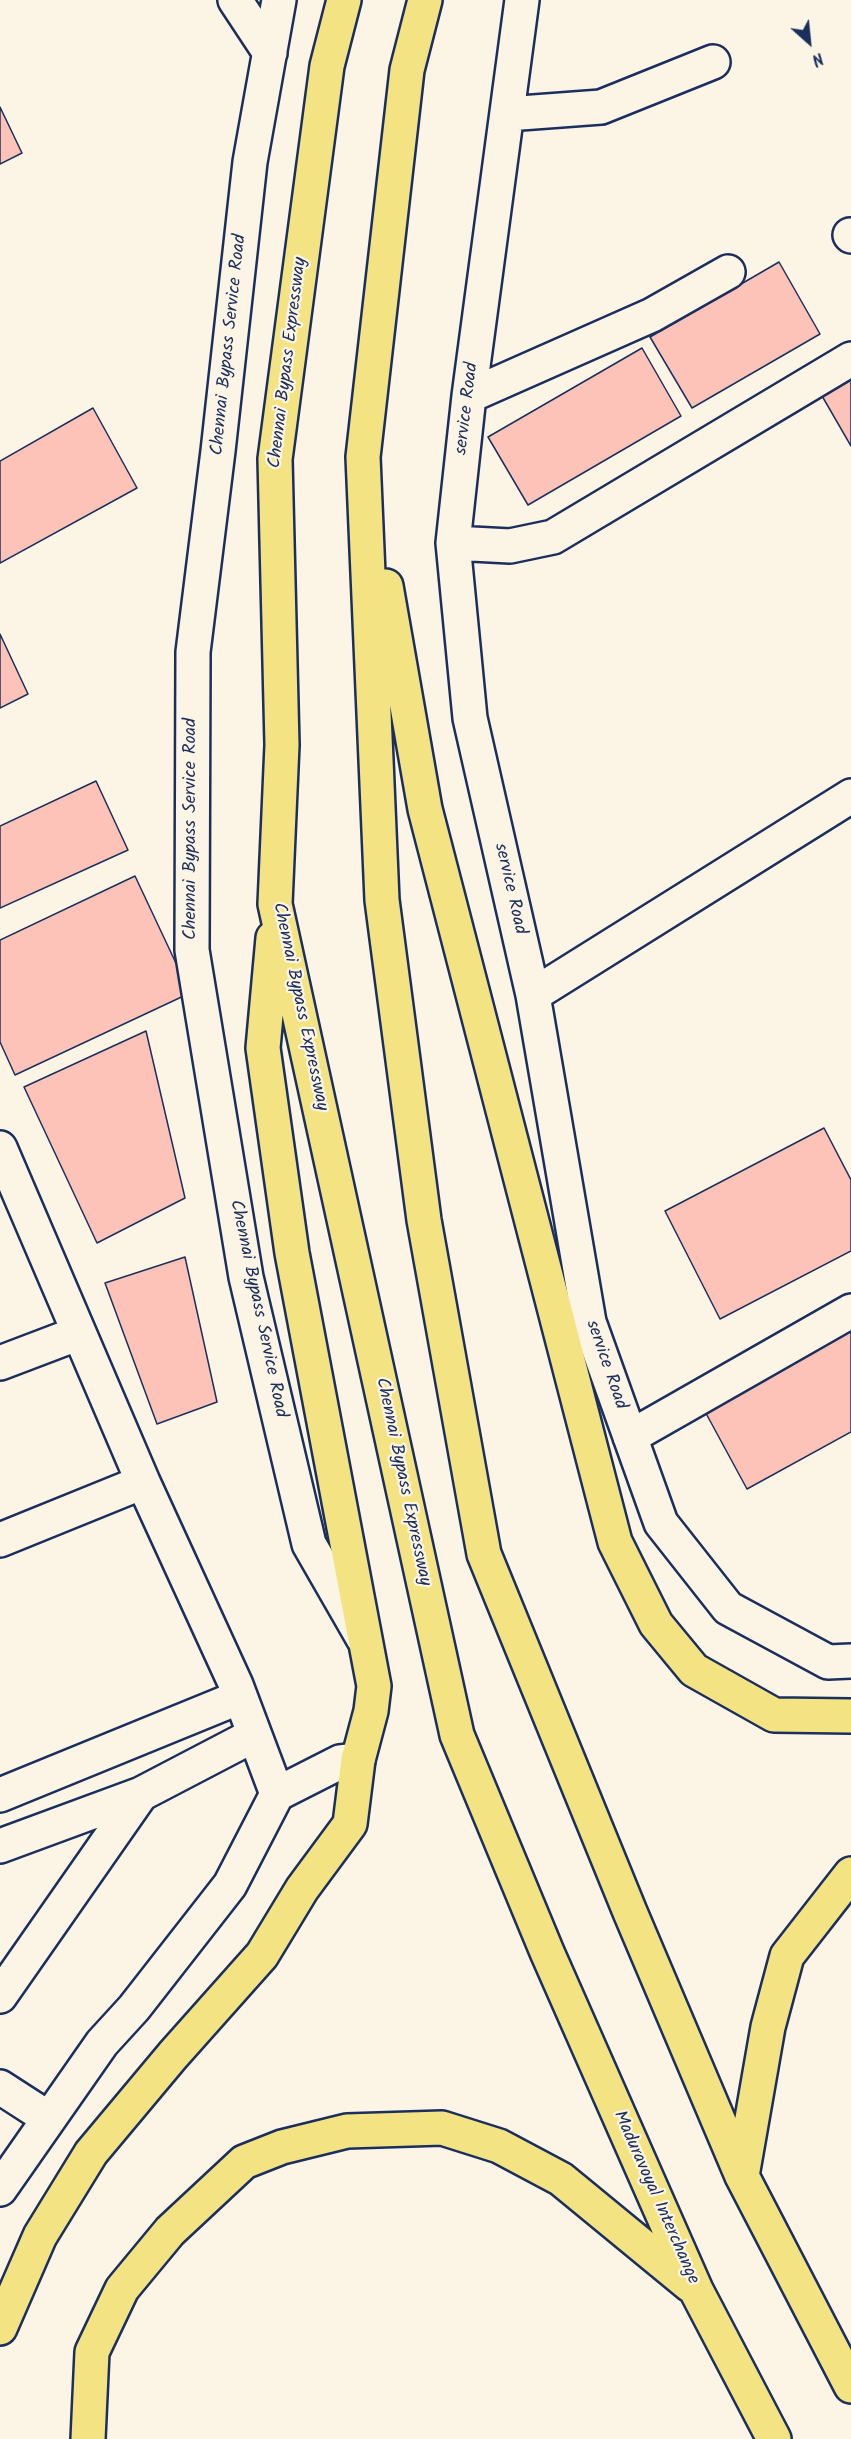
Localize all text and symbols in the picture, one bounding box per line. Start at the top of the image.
north arrow [779,12,839,72]
text: N [807,45,828,72]
street label: Chennai Bypass Service Road [208,233,252,457]
street label: Chennai Bypass Expressway [265,256,313,470]
street label: service Road [452,362,484,456]
street label: Chennai Bypass Service Road [181,718,203,940]
street label: service Road [488,841,530,937]
street label: Chennai Bypass Expressway [266,901,332,1113]
street label: Chennai Bypass Service Road [223,1198,291,1420]
street label: service Road [580,1318,630,1412]
street label: Chennai Bypass Expressway [369,1376,435,1588]
street label: Maduravoyal Interchange [607,2108,703,2288]

